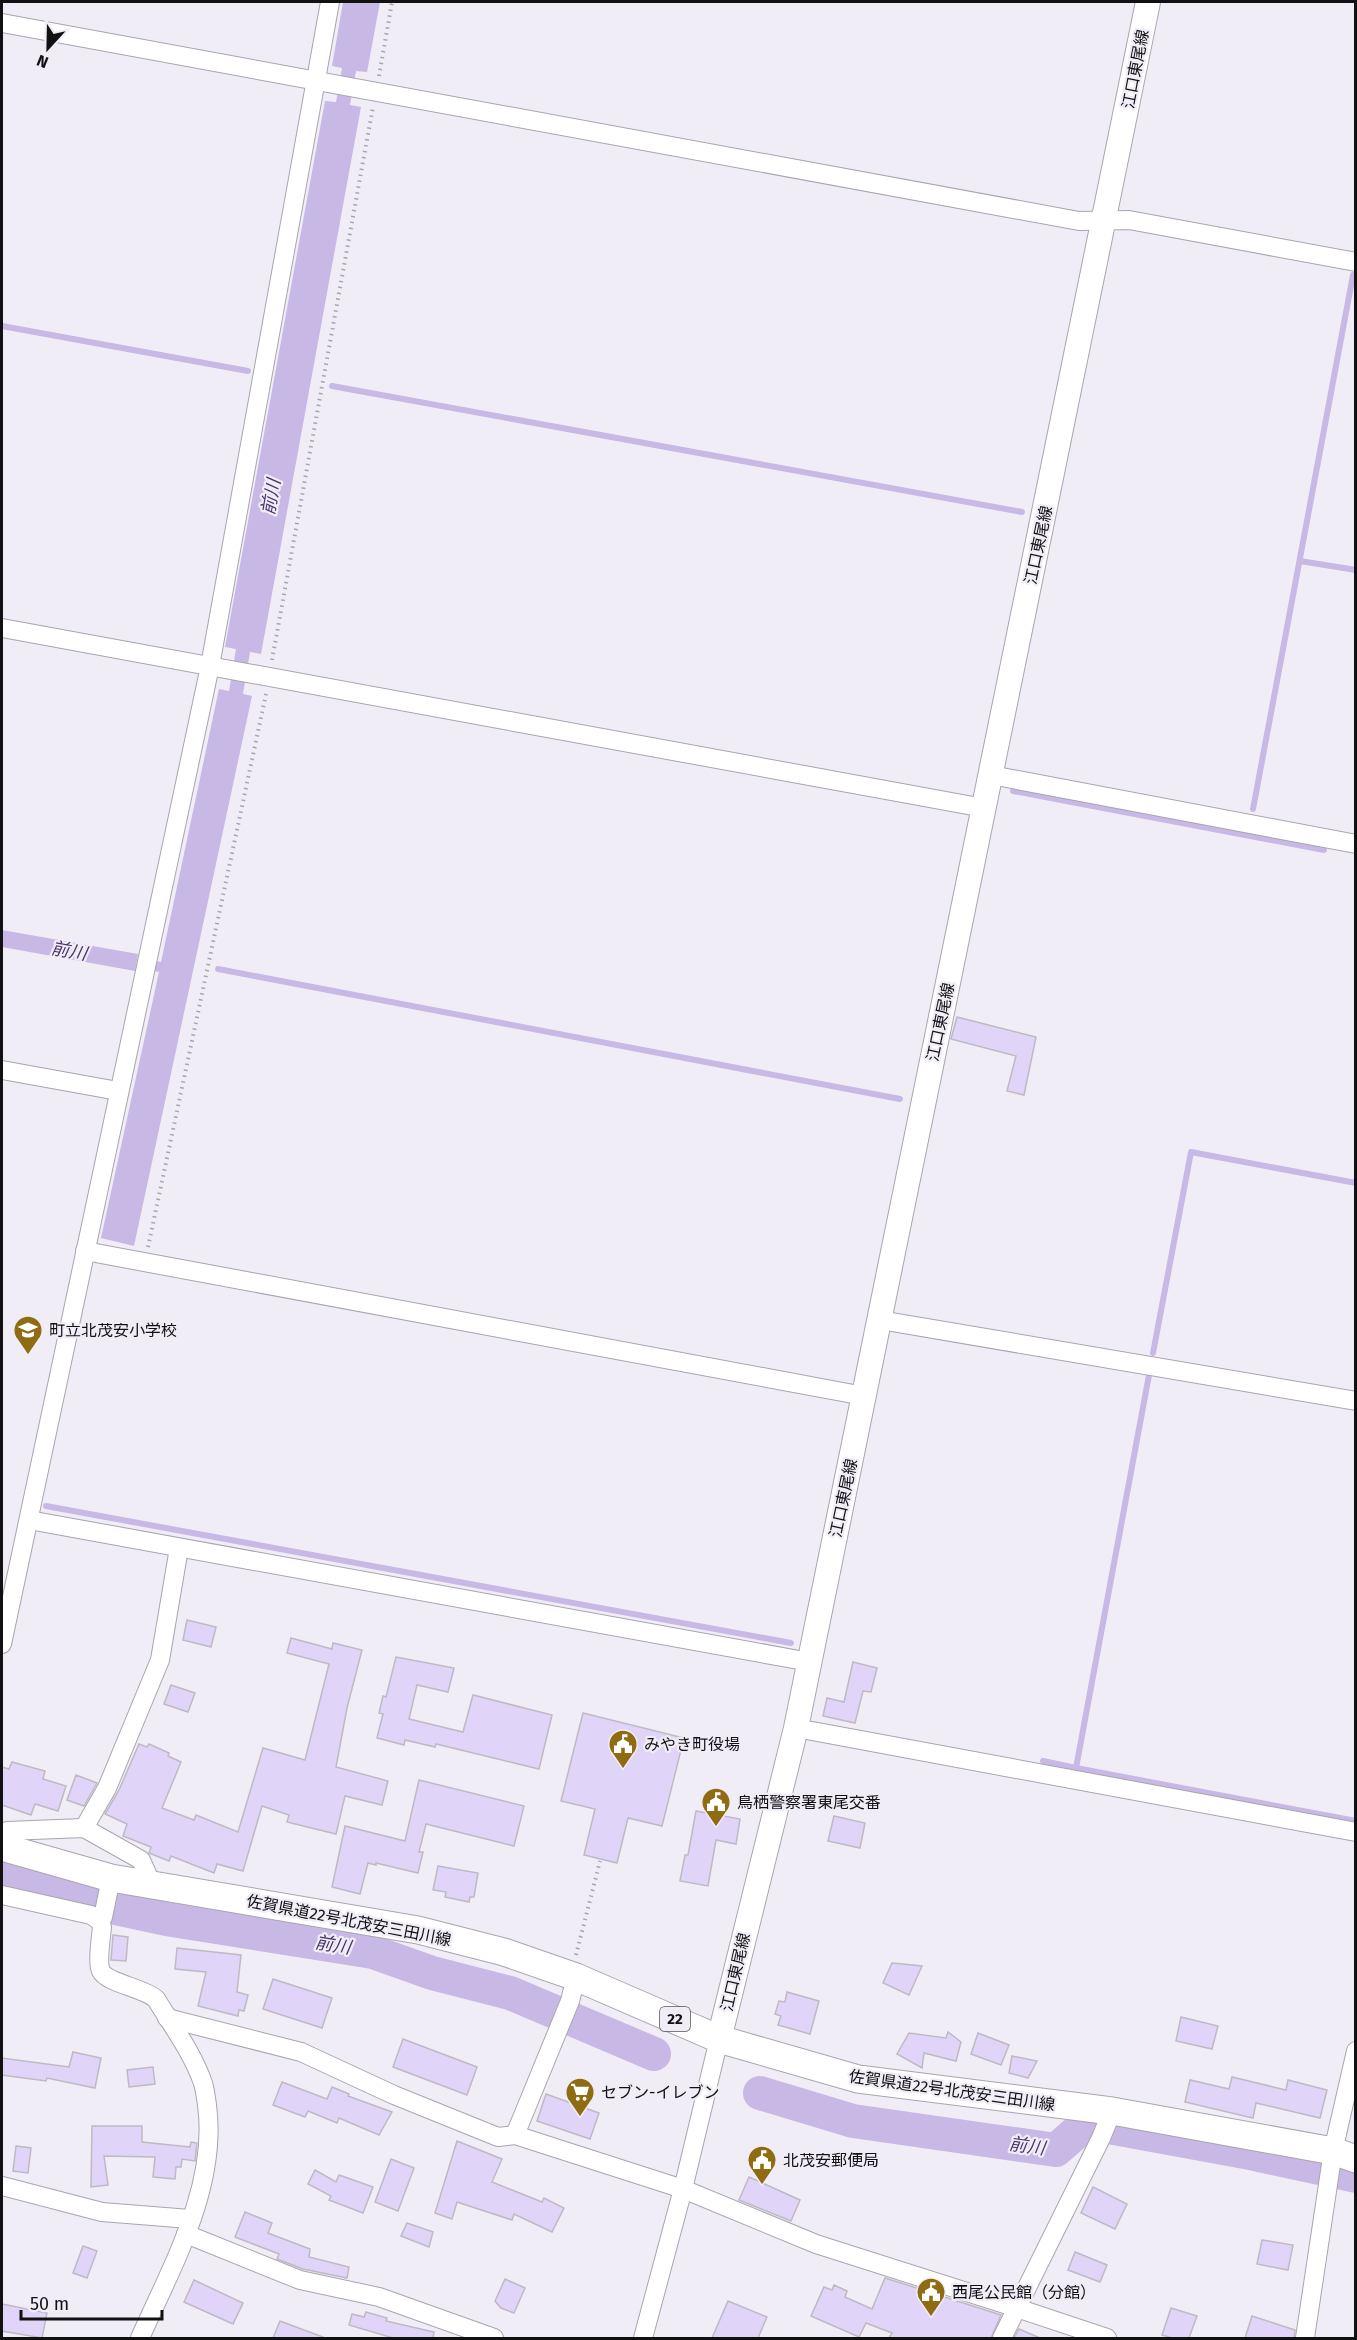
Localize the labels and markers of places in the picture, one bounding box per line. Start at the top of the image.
school or university icon: 町立北茂安小学校 [12,1314,44,1356]
place label: 町立北茂安小学校 [49,1321,177,1340]
public building icon: みやき町役場 [607,1728,639,1770]
place label: みやき町役場 [644,1735,740,1754]
public building icon: 鳥栖警察署東尾交番 [700,1786,732,1828]
place label: 鳥栖警察署東尾交番 [737,1793,881,1812]
supermarket icon: セブン-イレブン [564,2076,596,2118]
place label: セブン-イレブン [601,2083,719,2102]
public building icon: 北茂安郵便局 [746,2144,778,2186]
place label: 北茂安郵便局 [783,2151,879,2170]
public building icon: 西尾公民館（分館） [915,2276,947,2318]
place label: 西尾公民館（分館） [952,2283,1096,2302]

